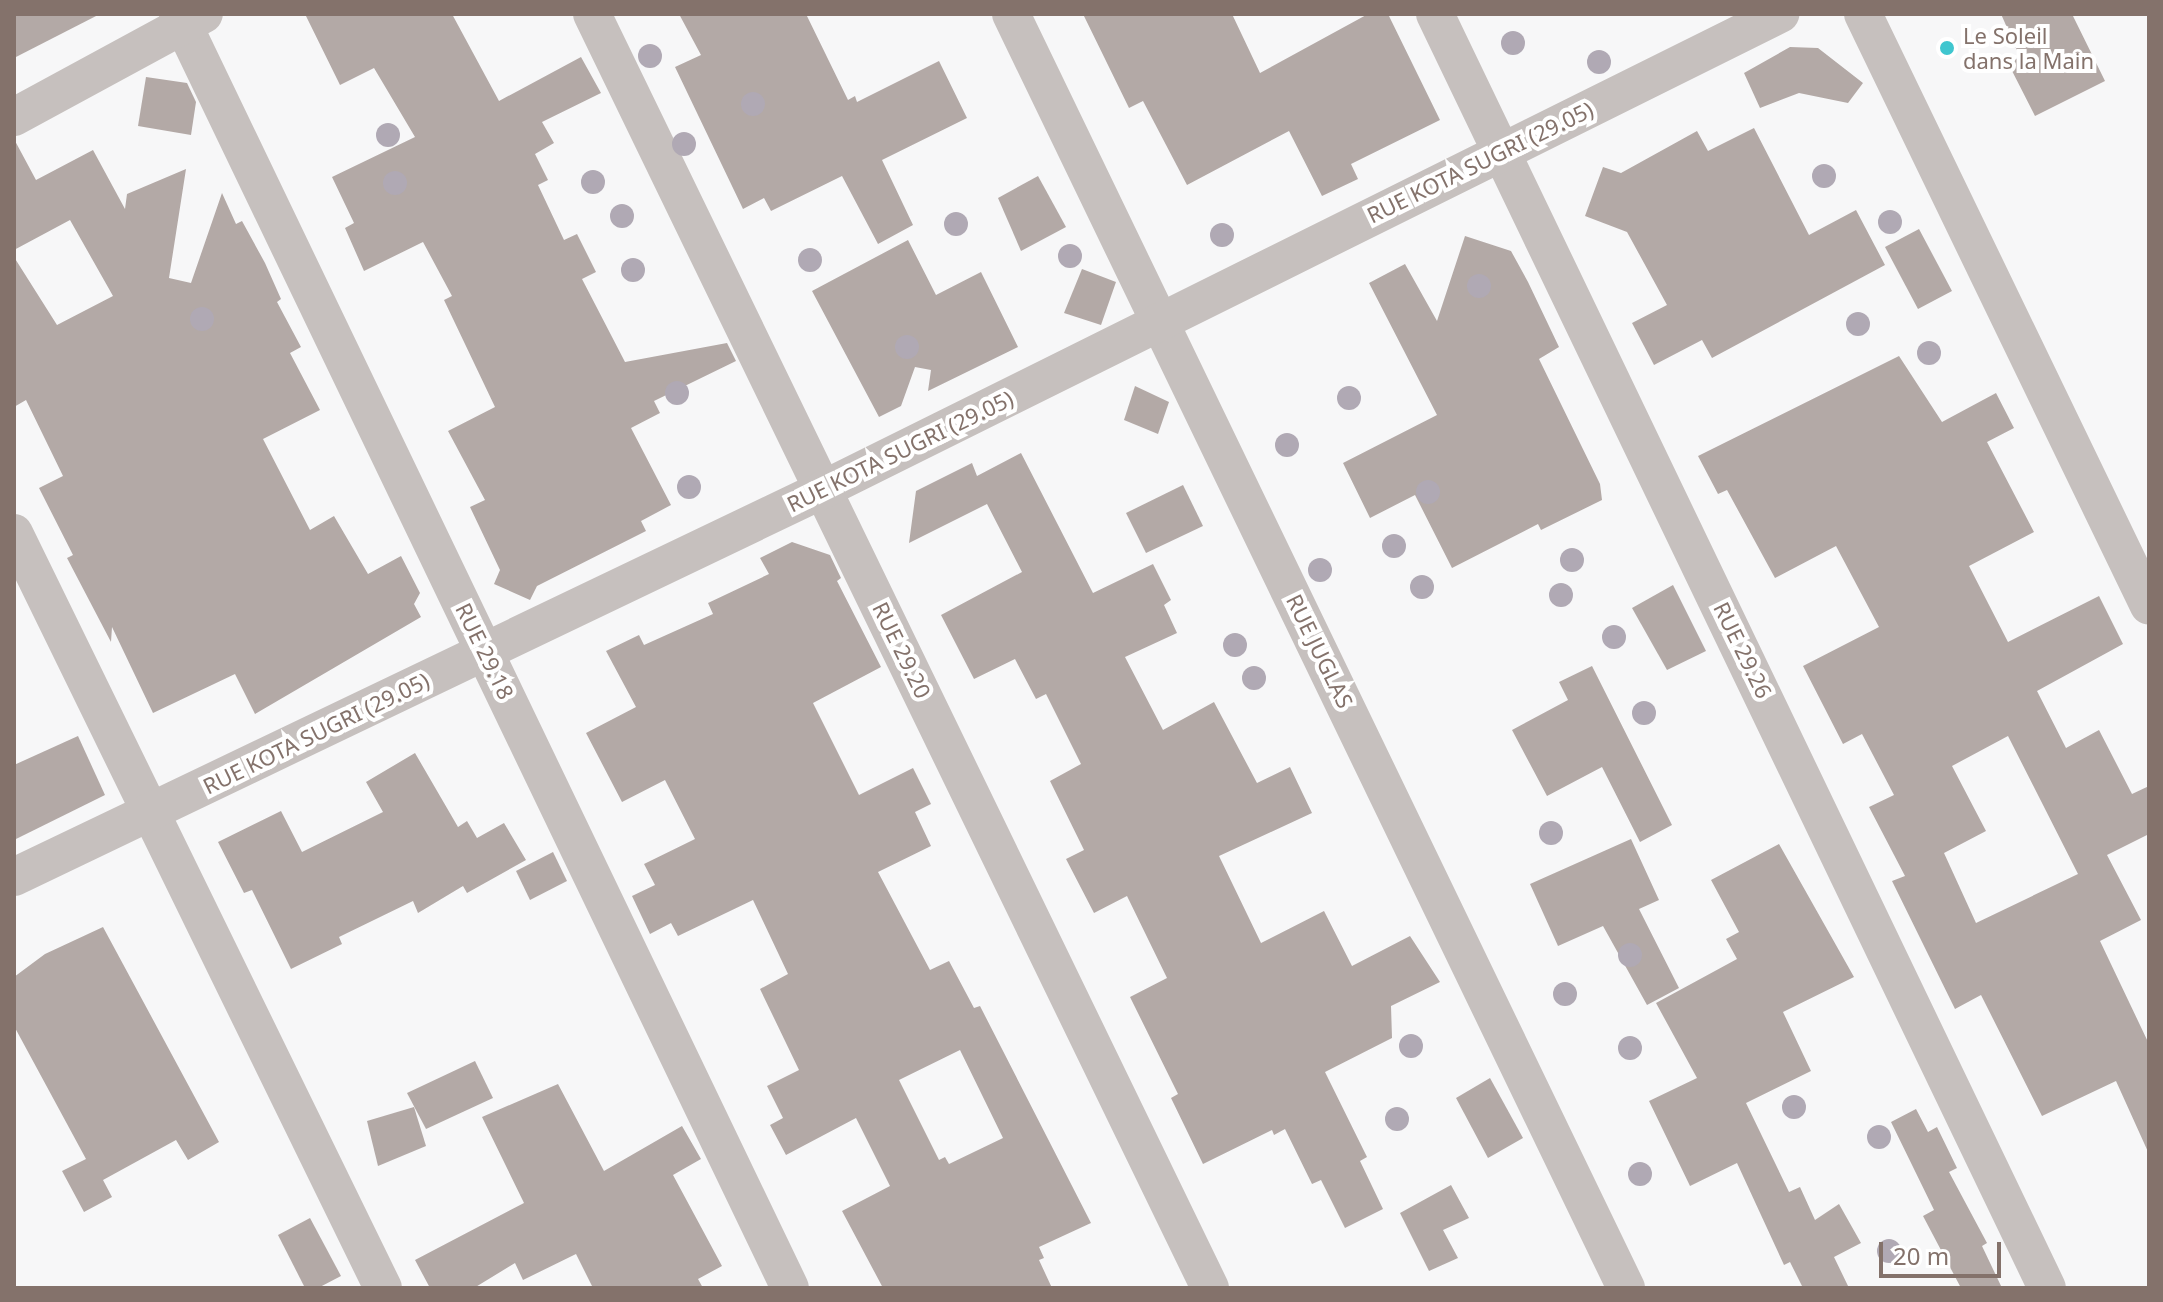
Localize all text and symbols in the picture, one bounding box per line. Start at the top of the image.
place label: Le Soleil dans la Main [1963,22,2094,74]
marker: Le Soleil dans la Main [1938,39,1956,57]
street label: RUE KOTA SUGRI (29.05) [1363,96,1597,228]
street label: RUE KOTA SUGRI (29.05) [783,385,1017,517]
street label: RUE JUGLAS [1281,590,1359,712]
street label: RUE 29.20 [867,597,937,703]
street label: RUE 29.26 [1708,597,1778,703]
street label: RUE 29.18 [450,598,520,704]
street label: RUE KOTA SUGRI (29.05) [199,667,433,799]
scale bar [1883,1226,2005,1276]
text: 20 m [1893,1239,1949,1272]

